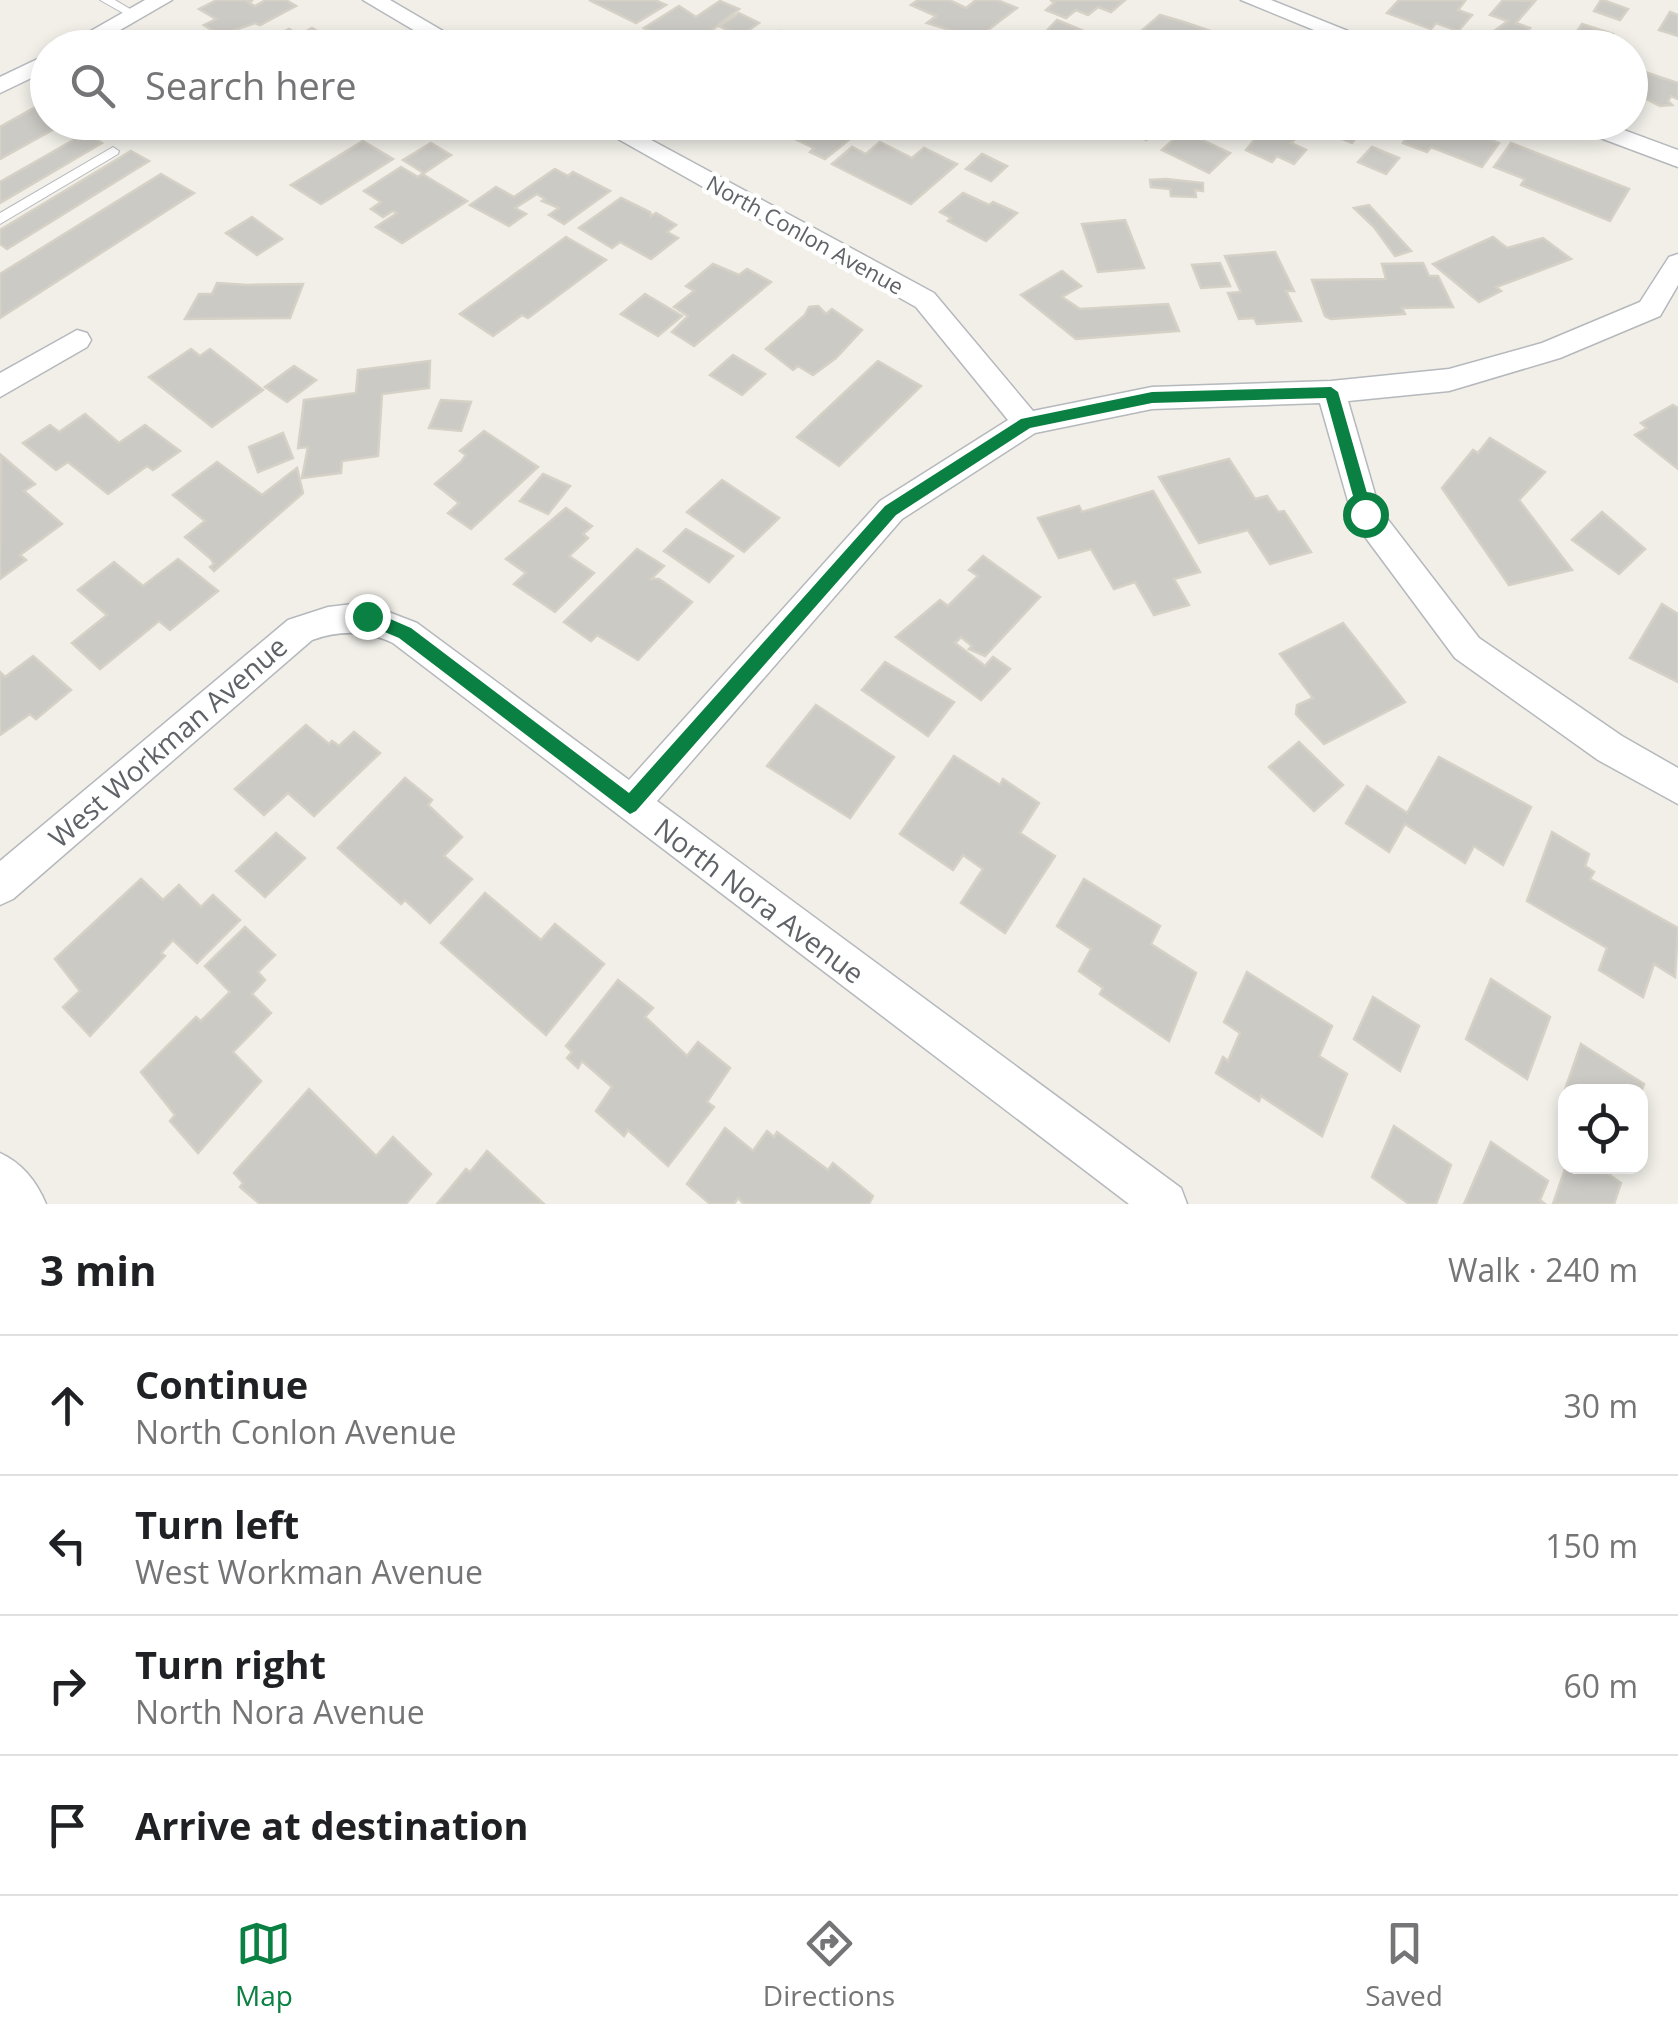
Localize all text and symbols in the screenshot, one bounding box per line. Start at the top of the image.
search box [30,30,1648,140]
icon: search [65,58,120,113]
text: Search here [145,59,357,111]
street label: North Conlon Avenue [702,167,909,301]
route start [1343,492,1389,538]
route end [345,594,391,640]
street label: West Workman Avenue [40,627,295,855]
street label: North Nora Avenue [647,809,872,992]
map controls [1558,1084,1648,1174]
button: locate [1558,1084,1648,1174]
text: 3 min [40,1241,157,1298]
text: Walk · 240 m [1448,1248,1638,1291]
text: Continue [135,1358,308,1410]
icon: ahead [40,1378,95,1433]
text: 30 m [1563,1384,1638,1427]
text: North Conlon Avenue [135,1410,456,1453]
text: Turn left [135,1498,299,1550]
icon: left [40,1518,95,1573]
text: 150 m [1545,1524,1638,1567]
text: West Workman Avenue [135,1550,483,1593]
text: Turn right [135,1638,326,1690]
icon: right [40,1658,95,1713]
text: 60 m [1563,1664,1638,1707]
text: North Nora Avenue [135,1690,425,1733]
icon: arrive [40,1798,95,1853]
text: Arrive at destination [135,1799,529,1851]
tab: Map [235,1916,293,2014]
tab: Directions [763,1916,895,2014]
tab: Saved [1365,1916,1443,2014]

